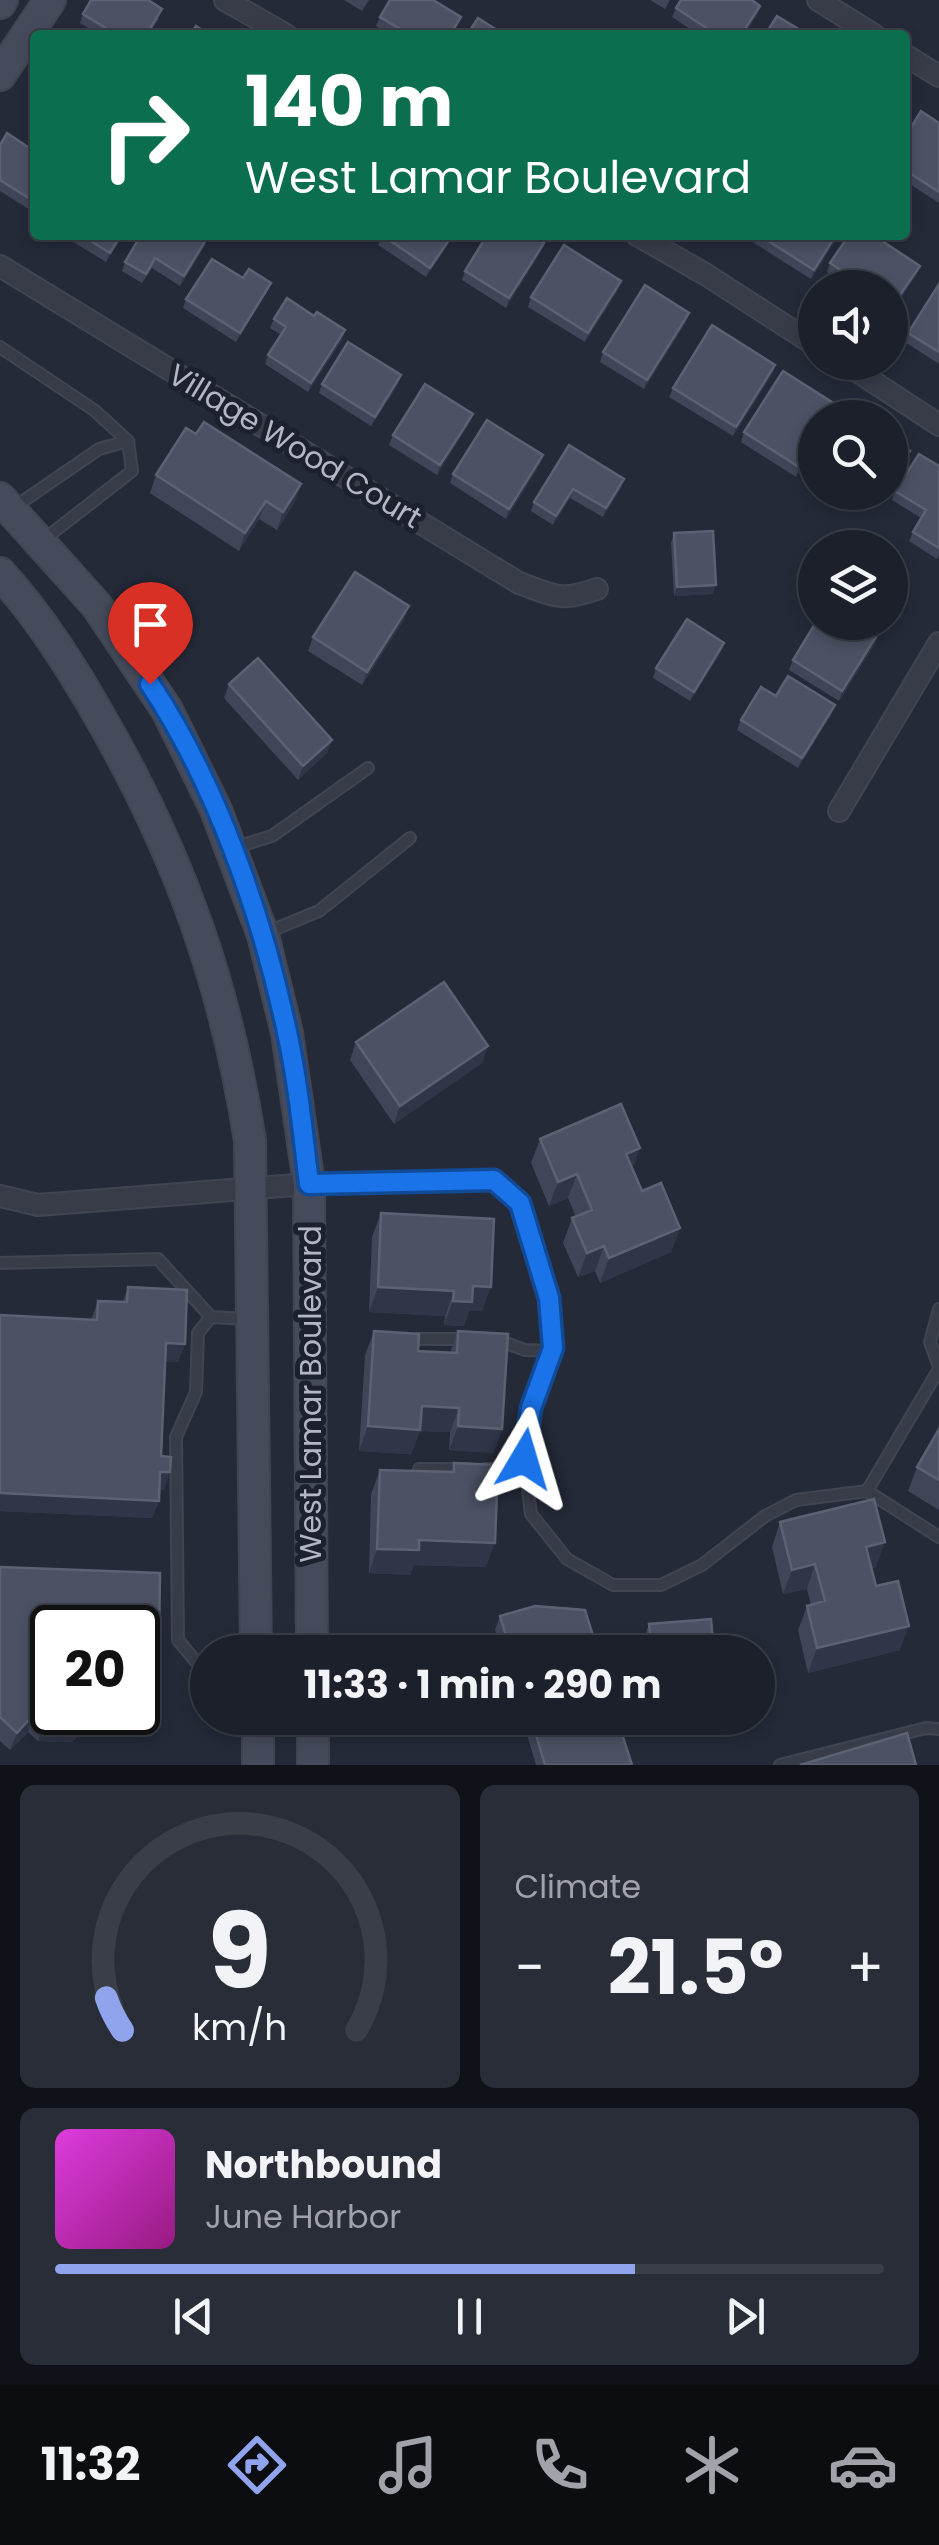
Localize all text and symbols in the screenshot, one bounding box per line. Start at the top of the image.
text: 140 m [245,52,453,151]
icon: right [80,70,210,200]
text: West Lamar Boulevard [245,146,751,209]
map controls [798,270,908,640]
button: sound [798,270,908,380]
street label: Village Wood Court [160,353,430,539]
button: search [798,400,908,510]
button: layers [798,530,908,640]
pin [108,582,193,685]
icon: arrive [123,597,178,652]
street label: West Lamar Boulevard [289,1225,332,1563]
position arrow [472,1407,576,1511]
speed limit sign: 20 [30,1605,160,1735]
text: 11:33 · 1 min · 290 m [304,1658,661,1711]
text: Climate [515,1864,641,1909]
text: 9 [208,1879,272,2024]
text: 21.5° [608,1915,783,2020]
text: − [515,1929,545,2006]
text: + [846,1929,884,2006]
text: km/h [192,2002,287,2053]
text: Northbound [205,2138,442,2191]
text: June Harbor [205,2194,401,2239]
icon: previous [166,2289,221,2344]
icon: pause [442,2289,497,2344]
icon: next [718,2289,773,2344]
icon: directions [222,2430,292,2500]
icon: music [373,2430,443,2500]
icon: phone [525,2430,595,2500]
icon: climate [677,2430,747,2500]
icon: car [828,2430,898,2500]
text: 11:32 [41,2433,140,2496]

